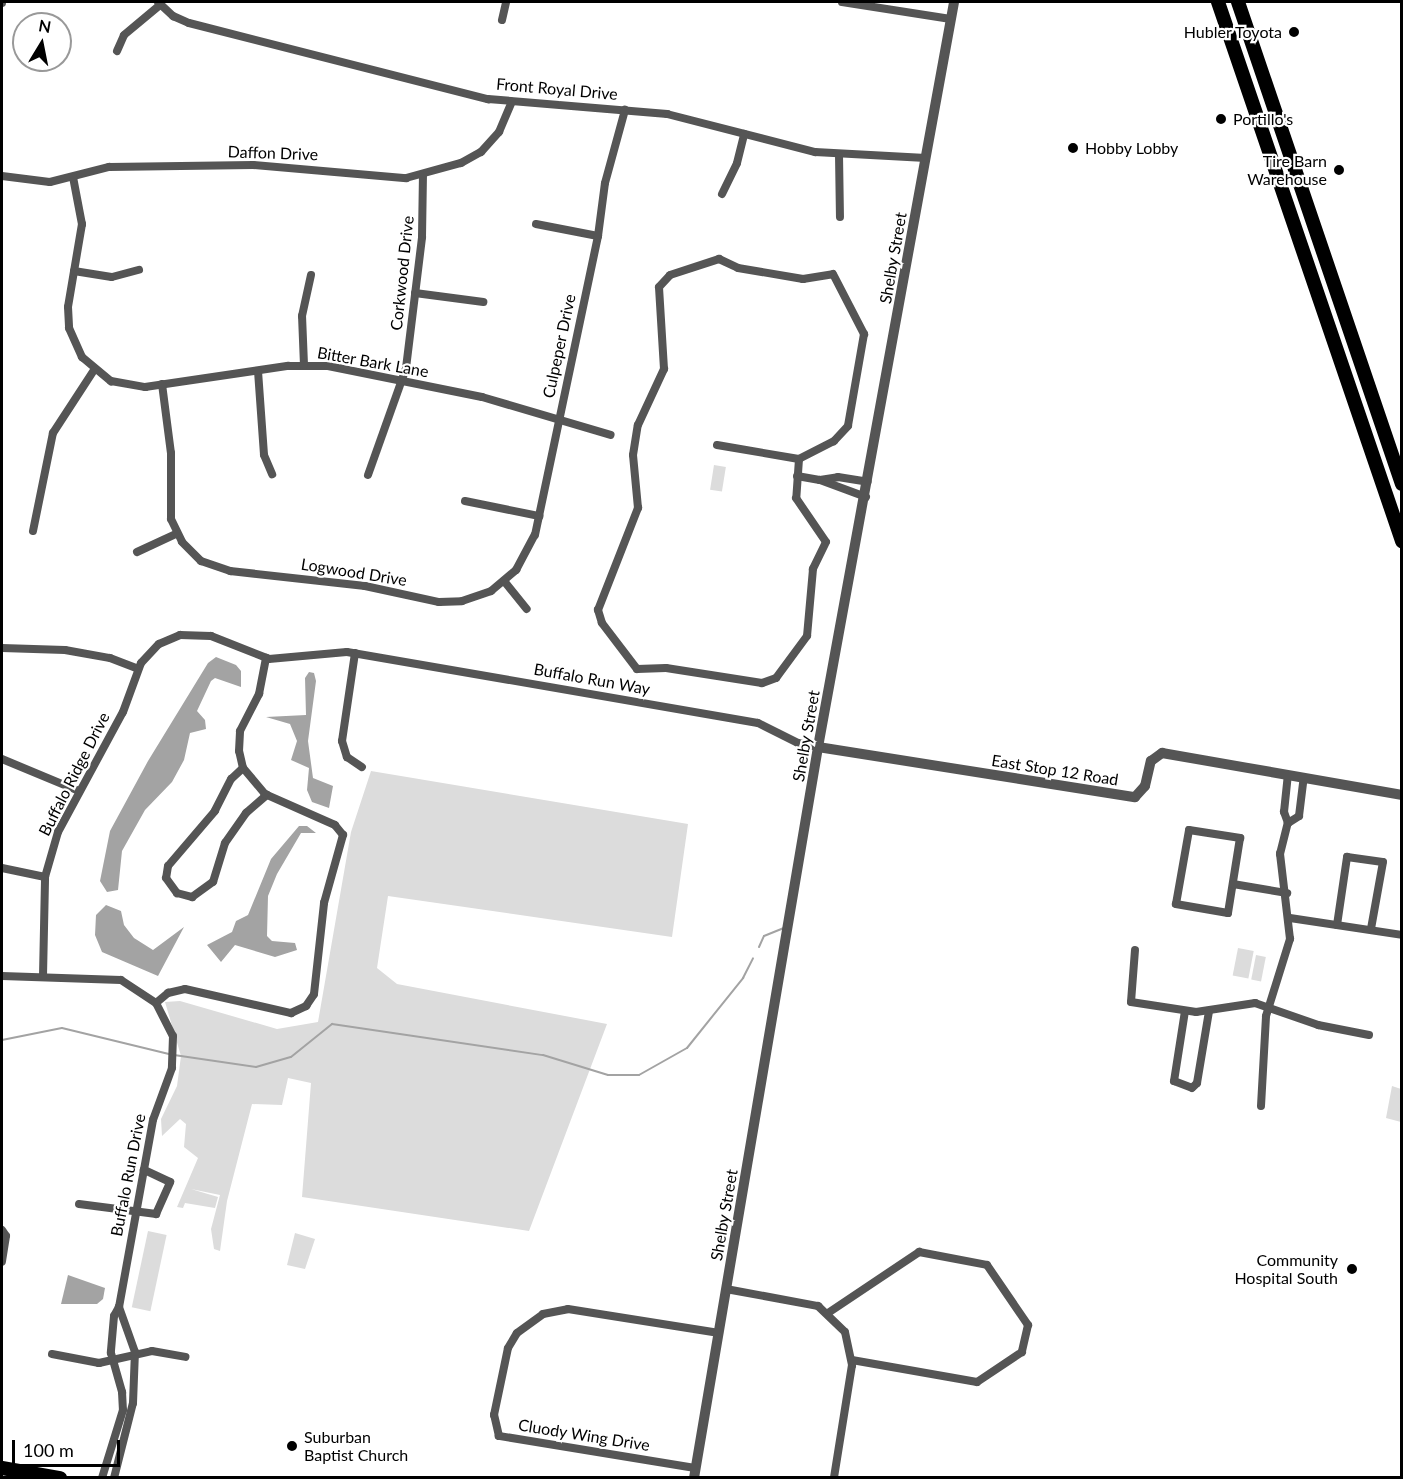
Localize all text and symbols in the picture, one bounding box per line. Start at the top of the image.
north arrow [12,12,72,72]
text: N [37,15,53,36]
place label: Hubler Toyota [1183,22,1282,42]
marker: Hubler Toyota [1287,25,1301,39]
street label: Front Royal Drive [495,74,619,104]
place label: Portillo's [1233,109,1293,129]
marker: Portillo's [1214,112,1228,126]
place label: Hobby Lobby [1085,138,1179,158]
marker: Hobby Lobby [1066,141,1080,155]
street label: Daffon Drive [227,142,319,164]
place label: Tire Barn Warehouse [1247,151,1327,189]
marker: Tire Barn Warehouse [1332,163,1346,177]
street label: Shelby Street [875,211,911,305]
street label: Corkwood Drive [386,215,418,331]
street label: Culpeper Drive [539,292,579,400]
street label: Bitter Bark Lane [316,343,430,381]
street label: Logwood Drive [300,554,408,590]
street label: Buffalo Run Way [532,659,652,699]
street label: Shelby Street [788,689,824,783]
street label: Buffalo Ridge Drive [35,709,113,839]
street label: East Stop 12 Road [990,750,1120,790]
street label: Buffalo Run Drive [107,1112,149,1238]
street label: Shelby Street [706,1168,742,1262]
place label: Community Hospital South [1234,1250,1338,1288]
marker: Community Hospital South [1343,1260,1361,1278]
street label: Cluody Wing Drive [517,1415,651,1455]
place label: Suburban Baptist Church [304,1427,408,1465]
scale bar [15,1428,123,1466]
text: 100 m [23,1439,74,1461]
marker: Suburban Baptist Church [285,1439,299,1453]

